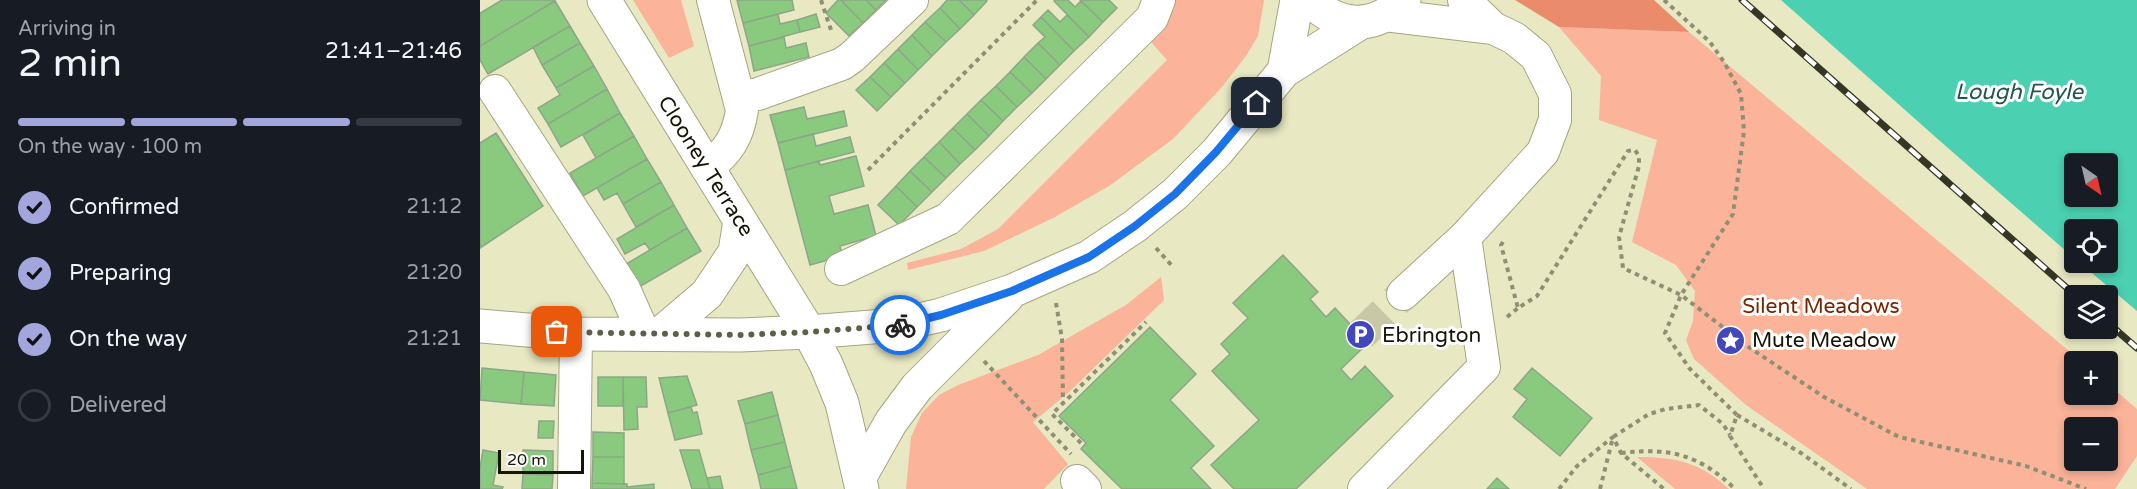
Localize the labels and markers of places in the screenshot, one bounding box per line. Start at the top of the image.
pin [1231,77,1282,128]
pin [531,306,582,357]
parking icon: Ebrington [1345,319,1377,351]
place label: Ebrington [1382,323,1481,348]
place icon: Mute Meadow [1715,324,1747,356]
place label: Mute Meadow [1752,328,1897,353]

